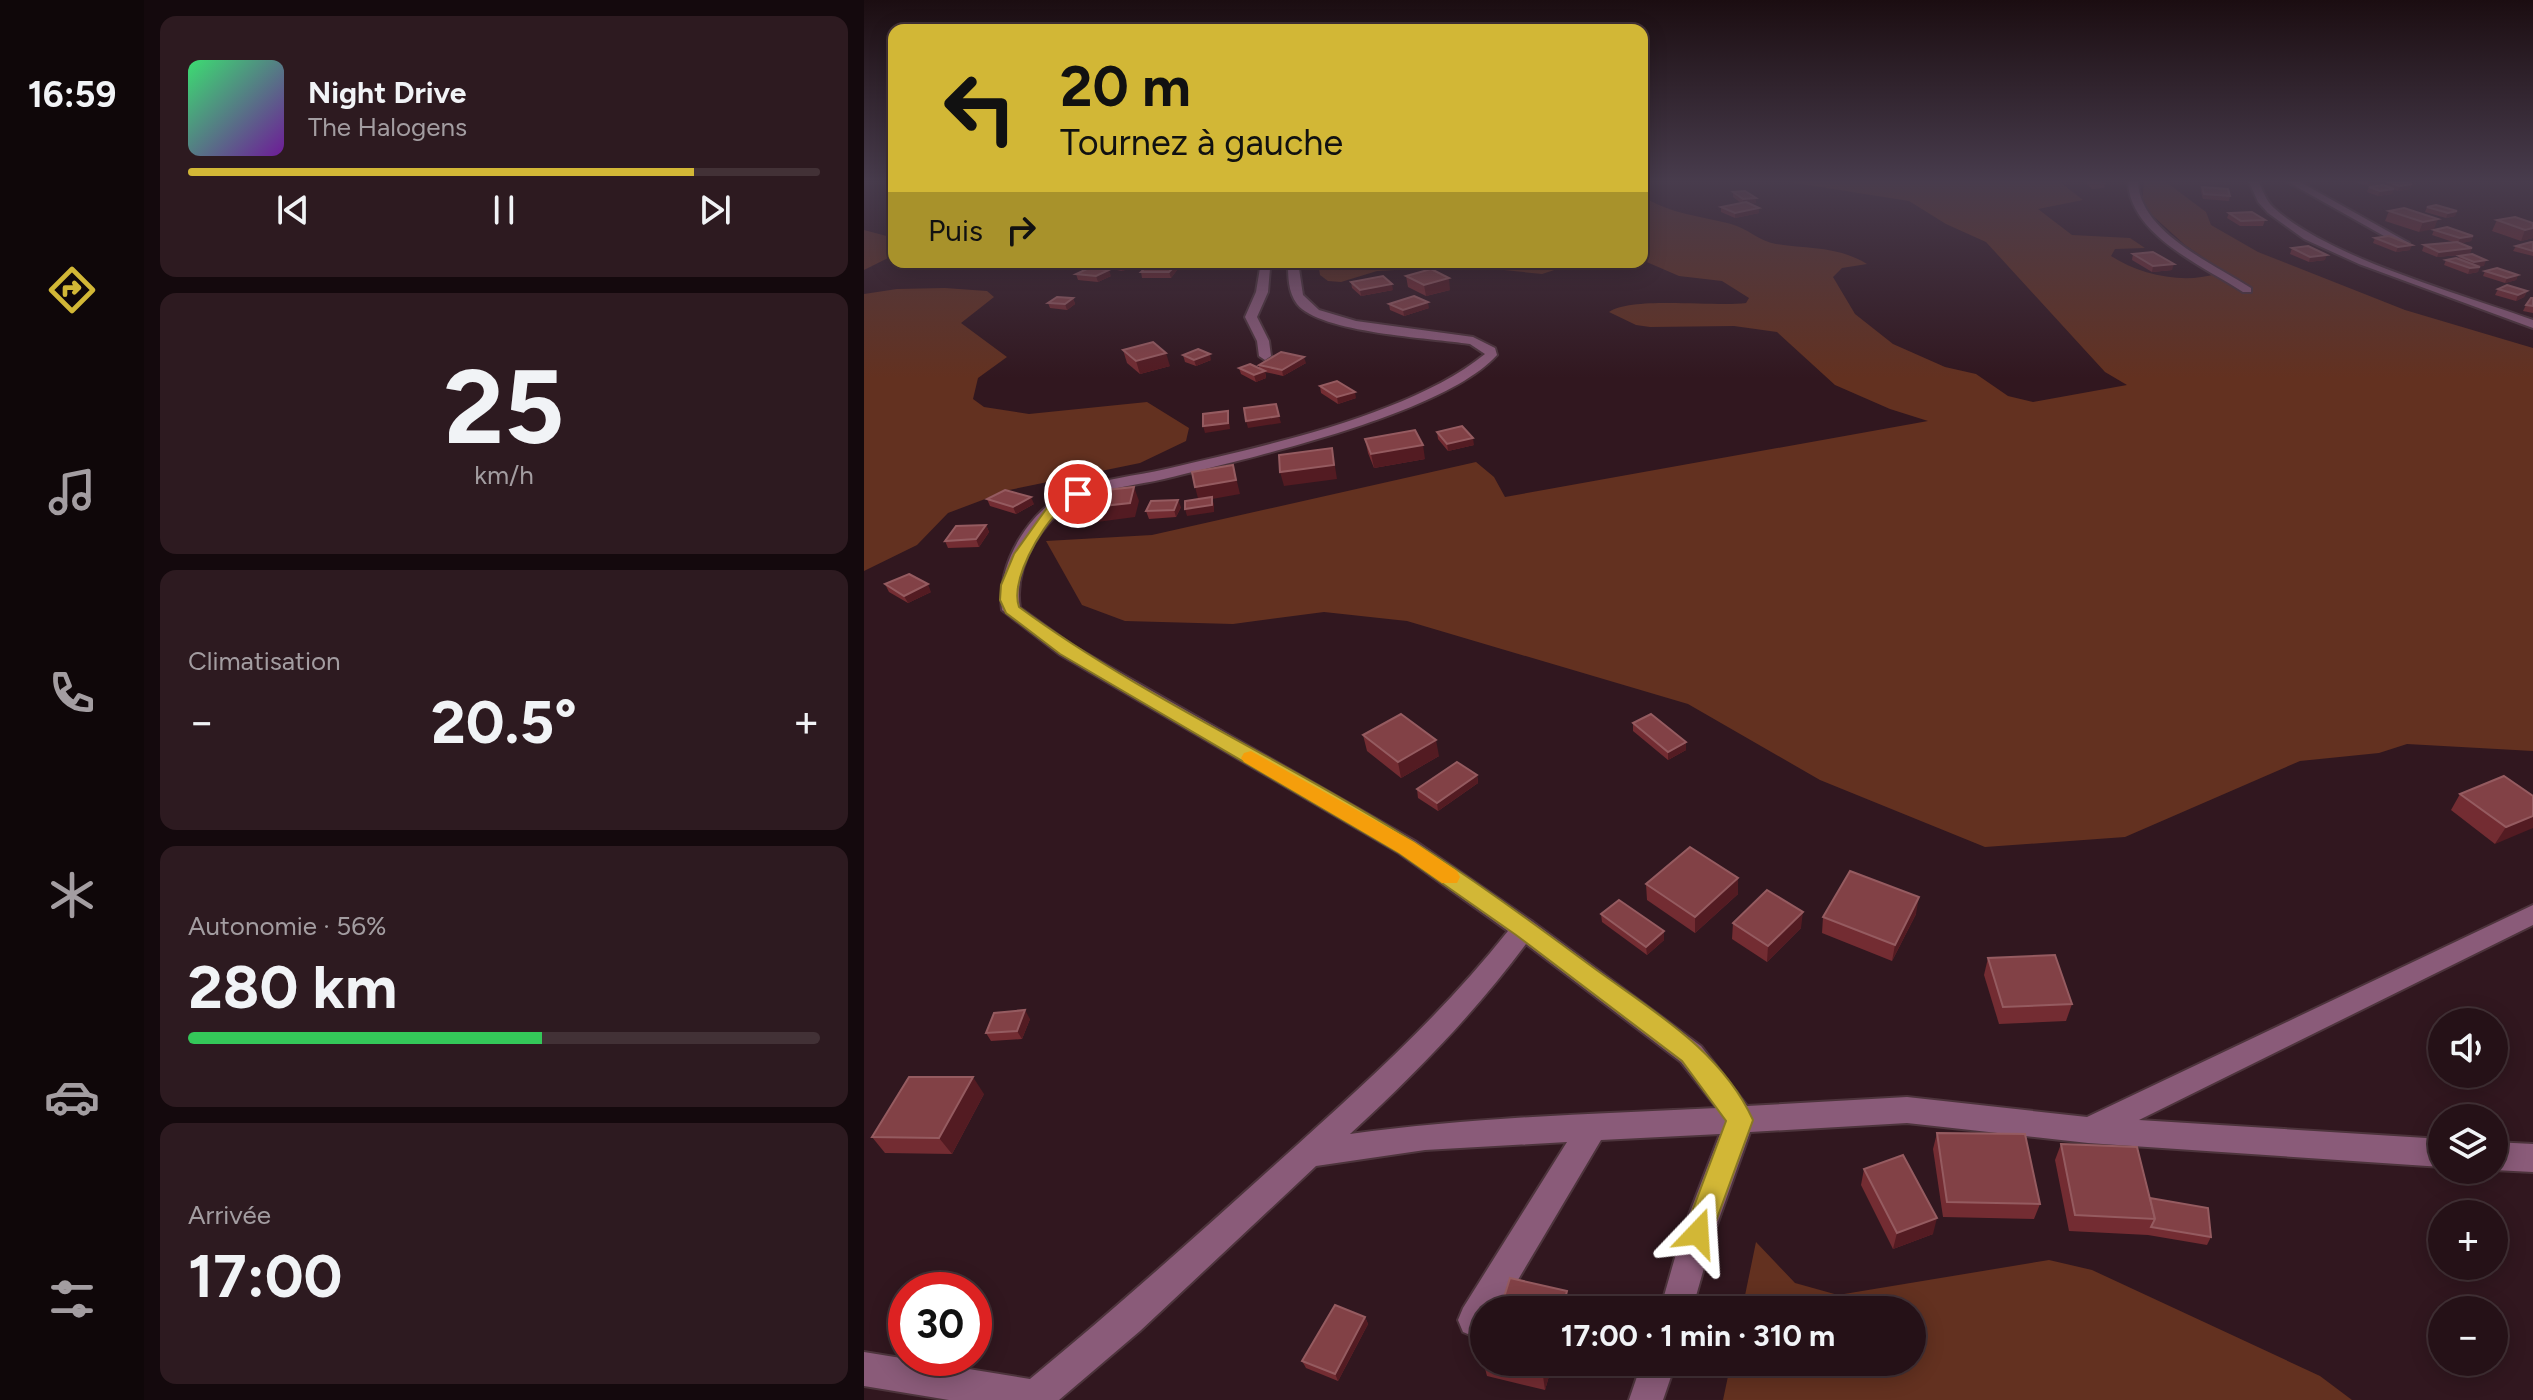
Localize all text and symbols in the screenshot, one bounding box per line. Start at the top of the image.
text: 20 m [1060,53,1191,120]
icon: left [928,56,1032,160]
text: 16:59 [28,73,116,116]
text: Night Drive [308,74,466,111]
text: The Halogens [308,111,467,143]
text: Tournez à gauche [1060,121,1343,164]
icon: previous [271,188,315,232]
icon: pause [482,188,526,232]
icon: next [693,188,737,232]
icon: right [999,208,1043,252]
text: Puis [928,212,983,249]
icon: directions [44,262,100,318]
text: 25 [444,344,564,469]
text: km/h [474,459,534,491]
pin [1044,460,1112,528]
icon: music [44,464,100,520]
icon: arrive [1056,472,1100,516]
text: Climatisation [188,645,341,677]
icon: phone [44,665,100,721]
text: 20.5° [431,686,577,758]
text: − [188,695,215,748]
text: + [793,695,820,748]
icon: climate [44,867,100,923]
text: Autonomie · 56% [188,910,386,942]
text: 280 km [188,951,397,1023]
map controls [2428,1008,2508,1376]
button: sound [2428,1008,2508,1088]
icon: car [44,1069,100,1125]
button: layers [2428,1104,2508,1184]
position arrow [1656,1191,1740,1275]
text: Arrivée [188,1199,271,1231]
button: + [2428,1200,2508,1280]
text: 17:00 [188,1240,343,1312]
icon: filters [44,1271,100,1327]
speed limit sign: 30 [888,1272,992,1376]
button: − [2428,1296,2508,1376]
text: 17:00 · 1 min · 310 m [1561,1317,1835,1354]

